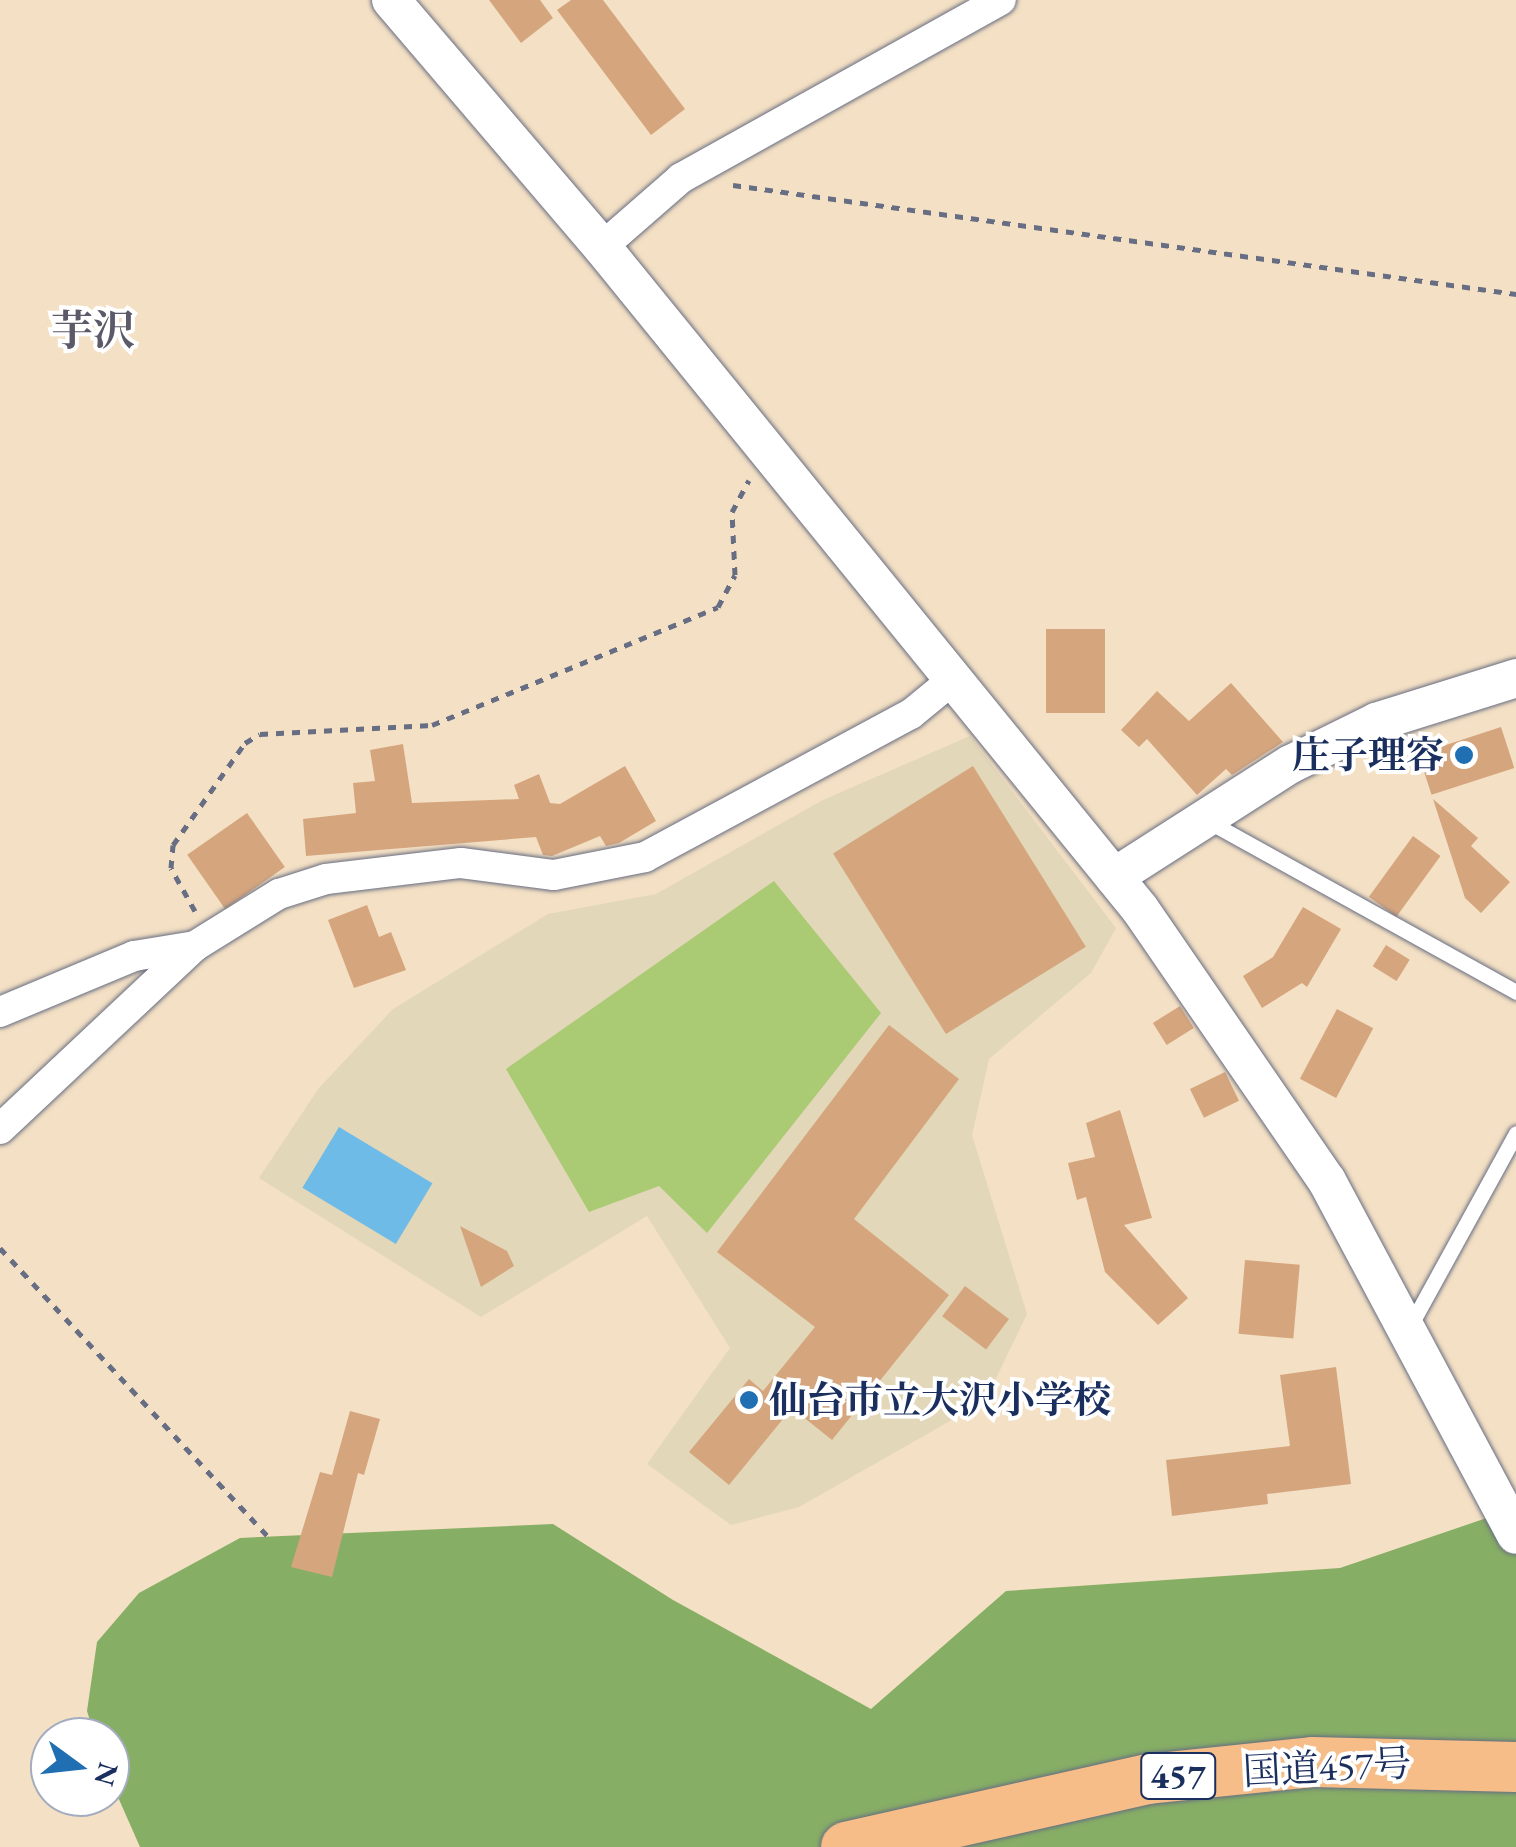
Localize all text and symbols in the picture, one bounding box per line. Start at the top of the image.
district label: 芋沢 [51,306,135,356]
place label: 庄子理容 [1292,732,1444,778]
marker: 庄子理容 [1453,744,1475,766]
place label: 仙台市立大沢小学校 [769,1377,1111,1423]
marker: 仙台市立大沢小学校 [738,1389,760,1411]
north arrow [30,1717,130,1817]
street label: 国道457号 [1242,1740,1412,1794]
road number: 457 [1138,1746,1218,1806]
text: N [87,1759,127,1790]

